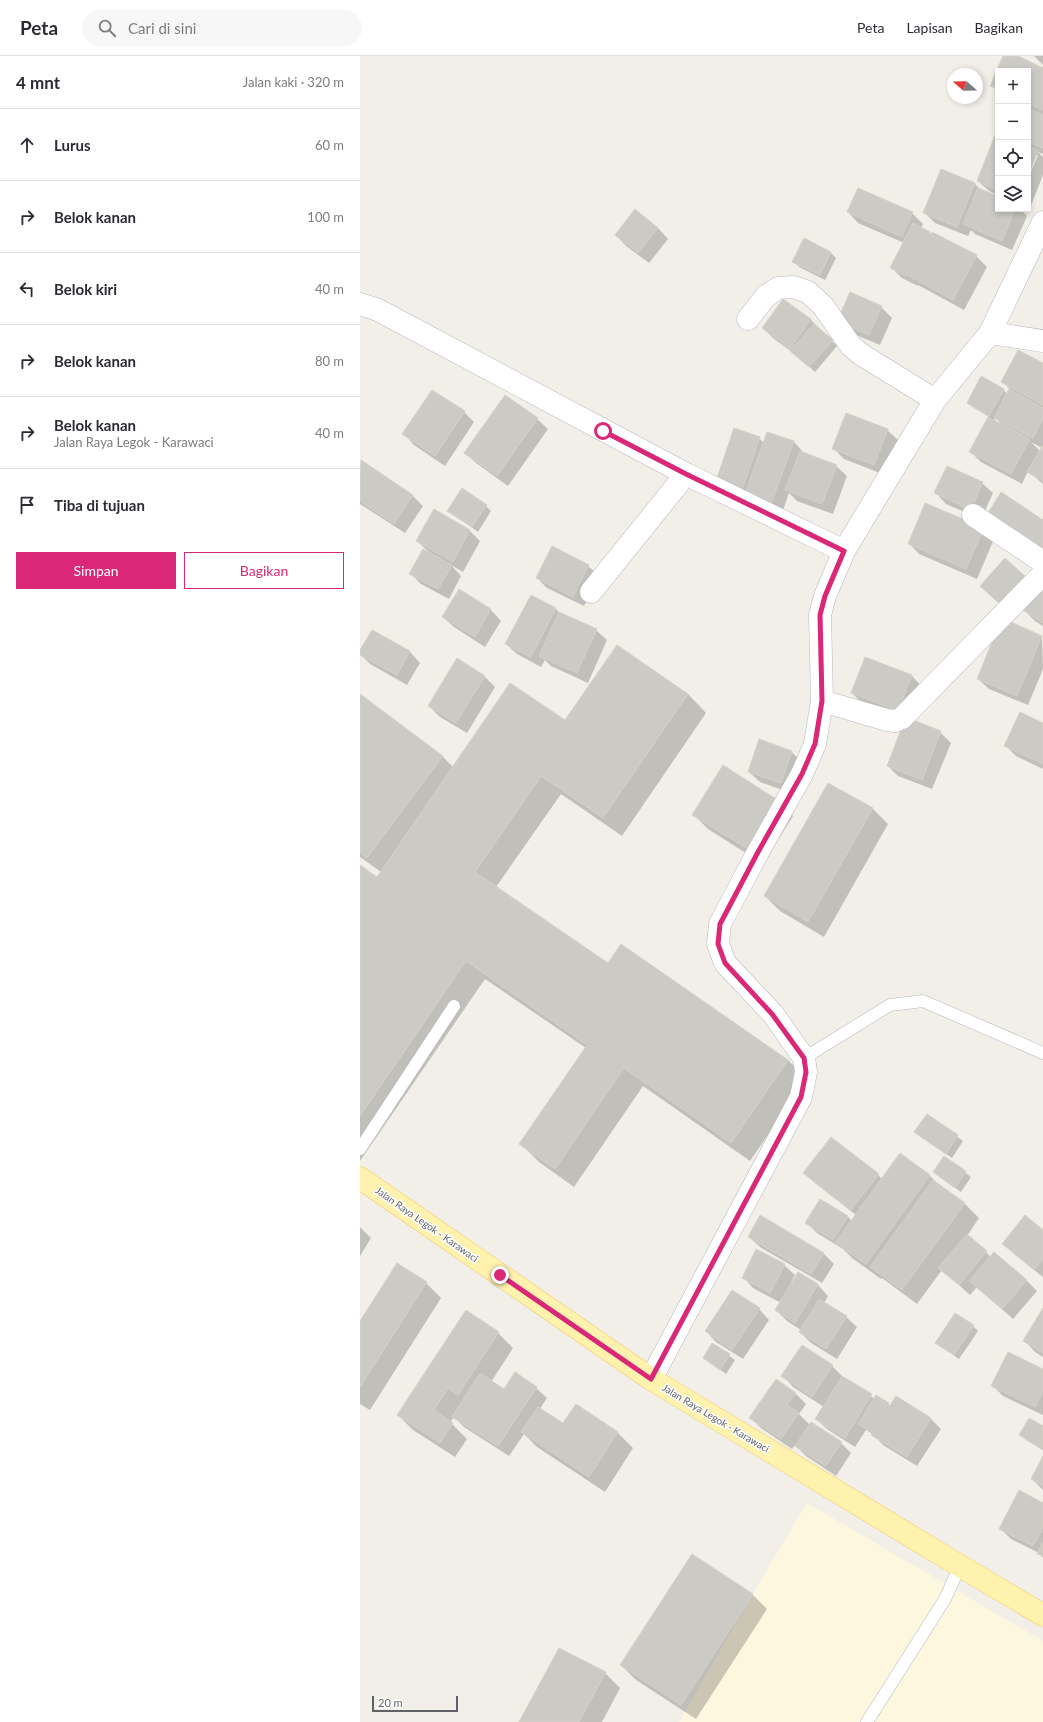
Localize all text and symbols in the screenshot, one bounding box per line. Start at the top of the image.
search box [82,10,362,46]
text: Peta [20,16,58,39]
icon: search [96,17,118,39]
text: Cari di sini [128,19,196,37]
text: Peta [857,19,884,36]
text: Lapisan [906,19,953,36]
text: Bagikan [975,19,1023,36]
north arrow [947,68,983,104]
map controls [995,68,1031,212]
button: + [995,68,1031,104]
text: 4 mnt [16,72,60,93]
text: Jalan kaki · 320 m [243,74,344,90]
button: − [995,104,1031,140]
icon: ahead [16,134,38,156]
text: Lurus [54,136,91,154]
text: 60 m [315,137,344,153]
button: locate [995,140,1031,176]
button: layers [995,176,1031,212]
icon: right [16,206,38,228]
text: Belok kanan [54,208,136,226]
text: 100 m [307,209,344,225]
icon: left [16,278,38,300]
text: Belok kiri [54,280,117,298]
text: 40 m [315,281,344,297]
icon: right [16,350,38,372]
text: Belok kanan [54,352,136,370]
text: 80 m [315,353,344,369]
text: Belok kanan [54,416,136,434]
icon: right [16,422,38,444]
route start [594,422,612,440]
text: 40 m [315,425,344,441]
text: Jalan Raya Legok - Karawaci [54,434,214,450]
icon: arrive [16,494,38,516]
text: Tiba di tujuan [54,496,145,514]
button: Simpan [16,552,176,589]
button: Bagikan [184,552,344,589]
street label: Jalan Raya Legok - Karawaci [373,1184,481,1264]
route end [491,1266,509,1284]
street label: Jalan Raya Legok - Karawaci [660,1381,772,1455]
scale bar [372,1694,458,1713]
text: 20 m [378,1696,403,1709]

